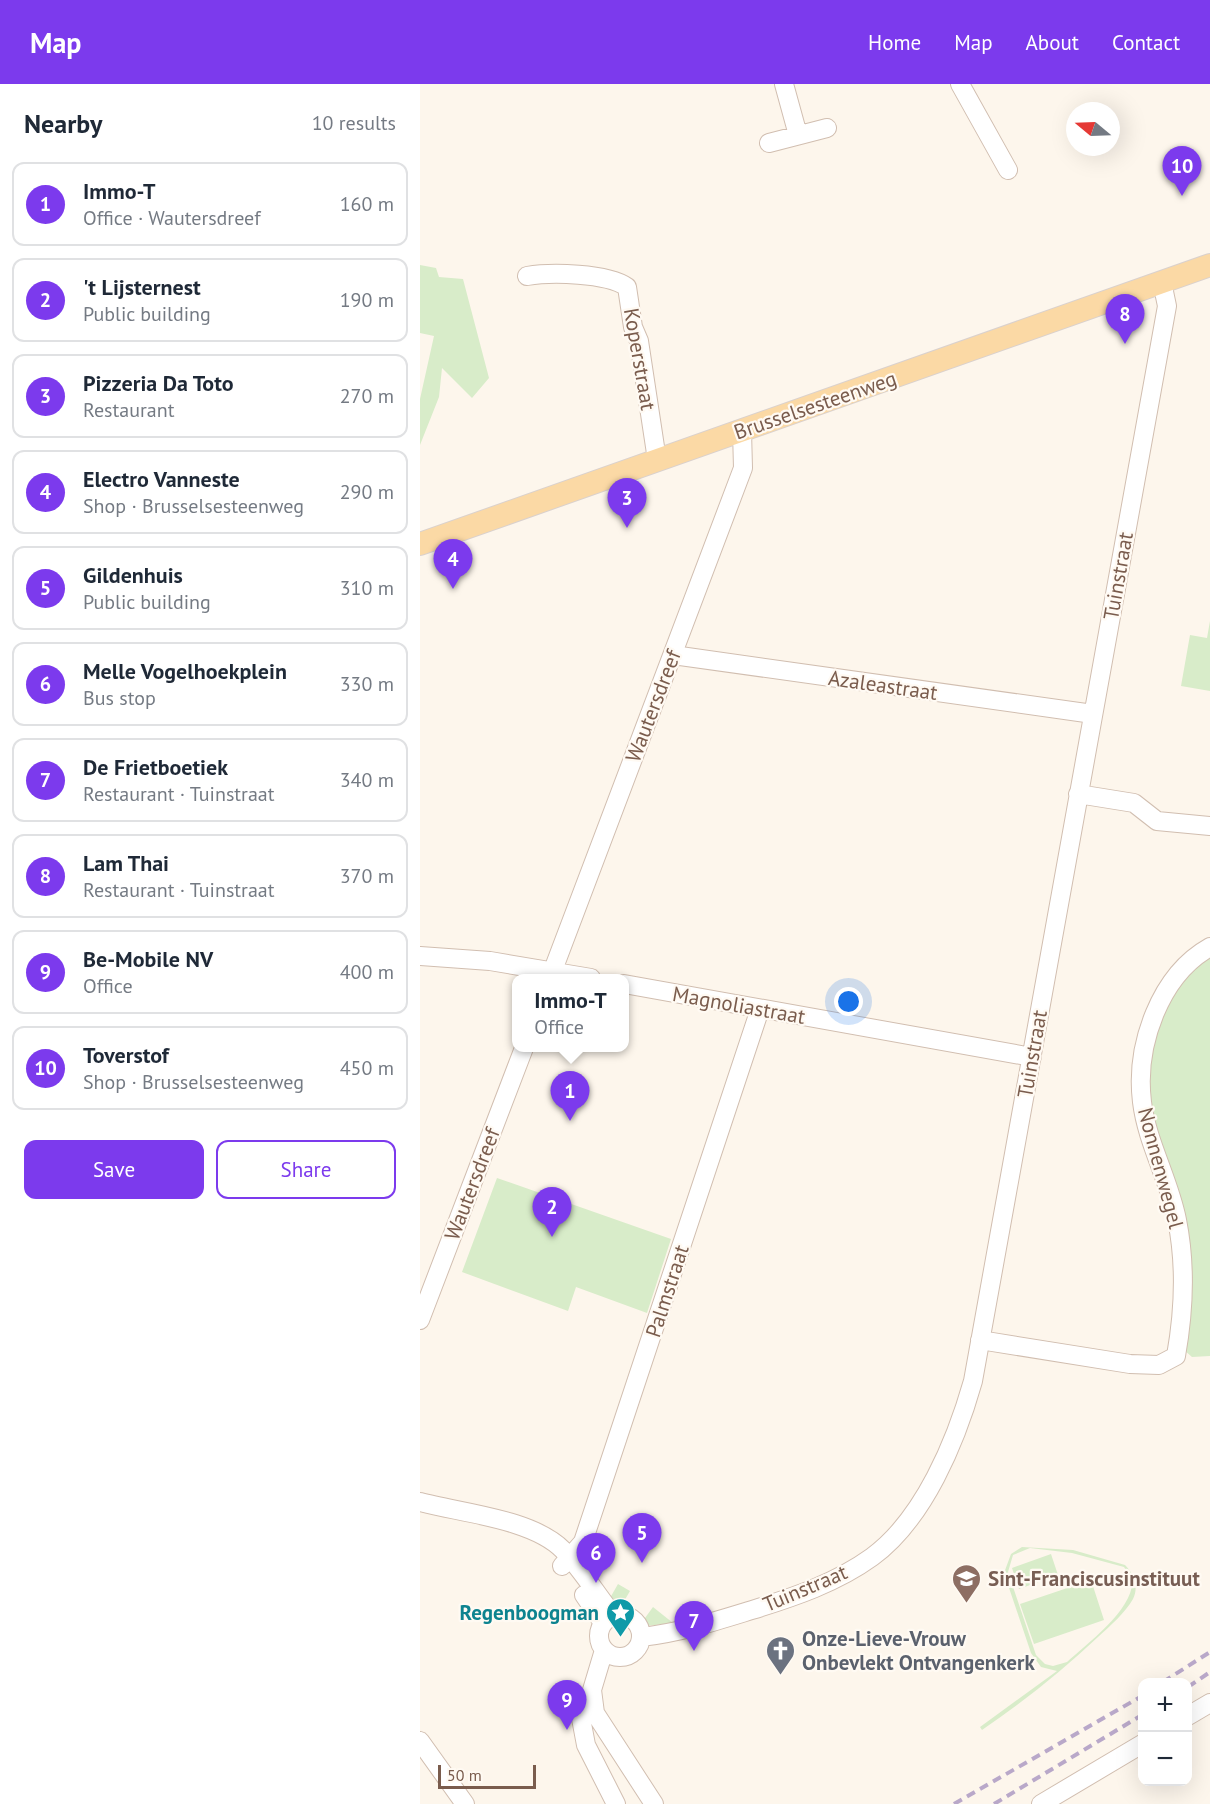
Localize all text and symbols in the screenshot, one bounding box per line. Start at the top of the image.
text: Map [30,24,81,61]
text: Home [868,29,921,56]
text: Map [954,29,993,56]
text: About [1026,29,1079,56]
text: Contact [1112,29,1180,56]
north arrow [1066,102,1120,156]
text: Nearby [24,107,102,140]
text: 10 results [312,110,396,136]
pin: 10 [1162,147,1202,196]
text: Immo-T [83,177,155,205]
text: 1 [40,191,51,217]
text: 160 m [340,191,394,217]
text: Office · Wautersdreef [83,205,261,231]
text: 't Lijsternest [83,273,201,301]
text: 2 [40,287,51,313]
text: 190 m [340,287,394,313]
pin: 8 [1106,294,1144,344]
text: Public building [83,301,211,327]
street label: Koperstraat [618,306,662,412]
street label: Brusselsesteenweg [730,365,900,445]
text: Pizzeria Da Toto [83,369,234,397]
text: 3 [40,383,51,409]
text: 270 m [340,383,394,409]
text: Restaurant [83,397,174,423]
text: Electro Vanneste [83,465,240,493]
pin: 3 [608,478,646,528]
text: 4 [40,479,51,505]
text: 290 m [340,479,394,505]
text: Shop · Brusselsesteenweg [83,493,304,519]
street label: Tuinstraat [1097,530,1139,622]
pin: 4 [434,540,472,589]
text: Gildenhuis [83,561,183,589]
text: 5 [40,575,51,601]
text: 310 m [340,575,394,601]
text: Public building [83,589,211,615]
street label: Wautersdreef [619,645,687,766]
text: Melle Vogelhoekplein [83,657,287,685]
street label: Azaleastraat [827,664,939,706]
text: 6 [40,671,51,697]
text: 330 m [340,671,394,697]
text: Bus stop [83,685,156,711]
text: De Frietboetiek [83,753,228,781]
text: 7 [40,767,51,793]
text: 340 m [340,767,394,793]
text: Restaurant · Tuinstraat [83,781,275,807]
text: Lam Thai [83,849,169,877]
text: 8 [40,863,51,889]
text: 370 m [340,863,394,889]
text: Restaurant · Tuinstraat [83,877,275,903]
text: Be-Mobile NV [83,945,213,973]
text: 9 [40,959,51,985]
text: 400 m [340,959,394,985]
text: Office [83,973,133,999]
popup [512,974,629,1052]
street label: Magnoliastraat [671,980,807,1030]
text: Immo-T [534,986,607,1014]
your location [834,987,863,1016]
street label: Tuinstraat [1011,1008,1053,1100]
text: Office [534,1014,584,1040]
text: Toverstof [83,1041,169,1069]
text: 10 [34,1055,57,1081]
text: 450 m [340,1055,394,1081]
text: Shop · Brusselsesteenweg [83,1069,304,1095]
pin: 1 [550,1072,590,1121]
street label: Nonnenwegel [1132,1104,1190,1232]
street label: Wautersdreef [438,1123,506,1244]
button: Save [24,1140,204,1199]
button: Share [216,1140,396,1199]
pin: 2 [532,1188,572,1237]
street label: Palmstraat [639,1241,695,1341]
pin: 5 [622,1514,662,1563]
pin: 6 [576,1534,615,1583]
street label: Tuinstraat [759,1558,851,1618]
school or university icon: Sint-Franciscusinstituut [951,1562,983,1604]
place label: Sint-Franciscusinstituut [988,1565,1200,1592]
place icon: Regenboogman [604,1596,636,1638]
place label: Regenboogman [460,1599,599,1626]
pin: 7 [674,1602,714,1651]
place label: Onze-Lieve-Vrouw Onbevlekt Ontvangenkerk [802,1625,1035,1676]
church icon: Onze-Lieve-Vrouw Onbevlekt Ontvangenkerk [765,1634,797,1676]
map controls [1138,1678,1192,1786]
button: + [1138,1678,1192,1732]
pin: 9 [548,1680,586,1730]
button: − [1138,1732,1192,1786]
scale bar [438,1762,536,1790]
text: 50 m [447,1765,482,1785]

